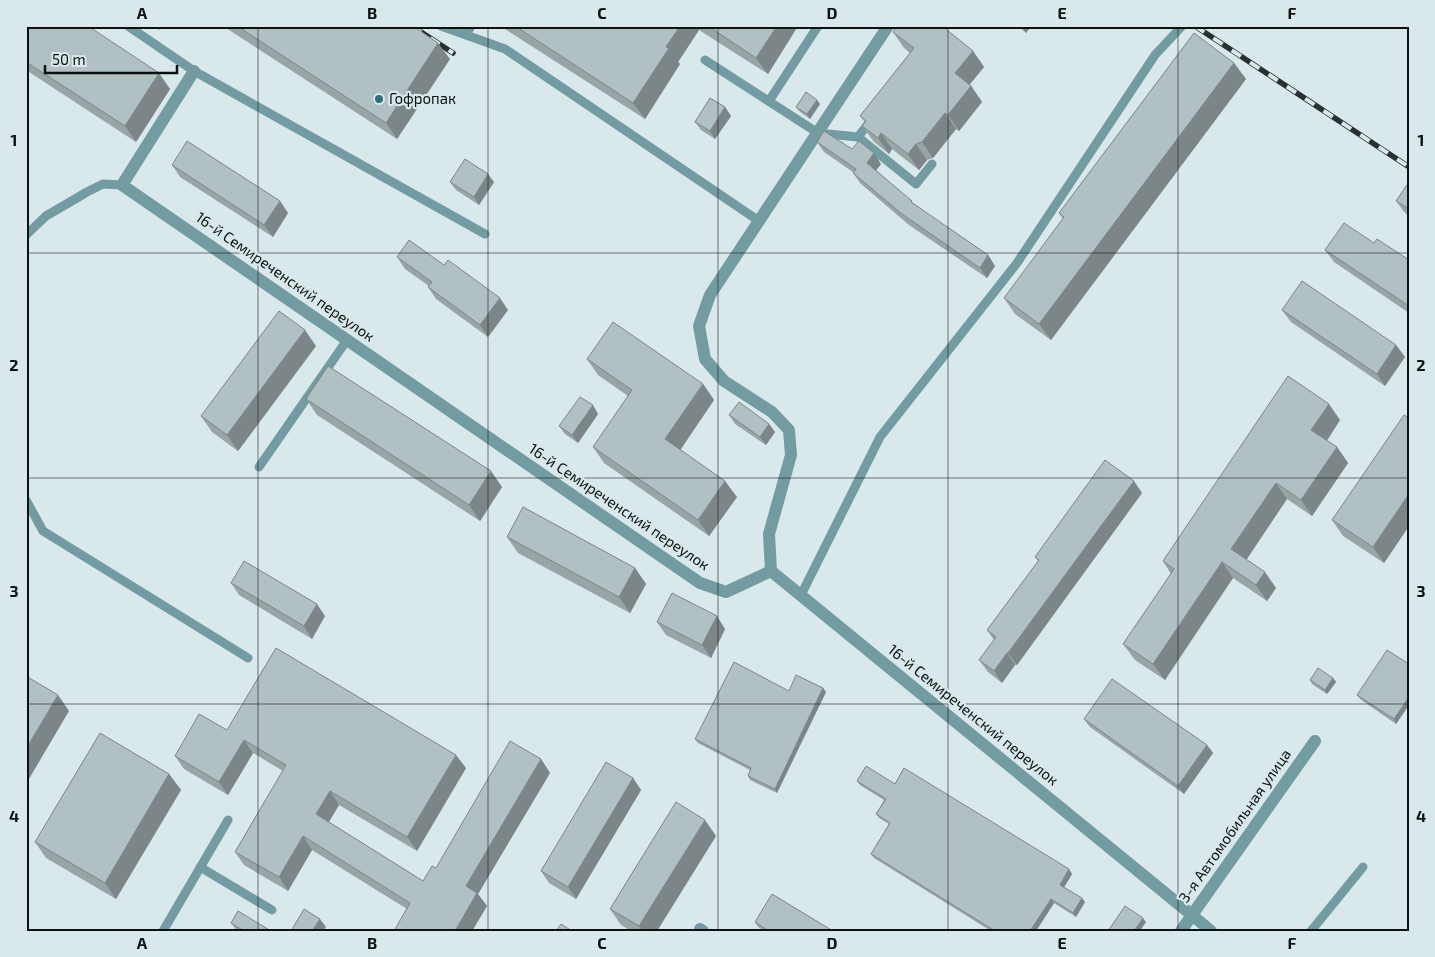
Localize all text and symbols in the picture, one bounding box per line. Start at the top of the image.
text: A [137,3,148,22]
text: B [367,3,377,22]
text: C [597,3,607,22]
text: D [827,3,838,22]
text: E [1057,3,1067,22]
text: F [1288,3,1297,22]
scale bar [45,42,178,74]
text: 50 m [52,50,86,68]
place label: Гофропак [389,89,456,107]
marker: Гофропак [373,93,385,105]
text: 1 [11,130,17,149]
text: 1 [1418,130,1424,149]
street label: 16-й Семиреченский переулок [192,207,378,346]
text: 2 [9,355,19,374]
text: 2 [1416,355,1426,374]
street label: 16-й Семиреченский переулок [525,439,713,574]
text: 3 [9,581,19,600]
text: 3 [1416,581,1426,600]
street label: 16-й Семиреченский переулок [884,640,1062,789]
street label: 3-я Автомобильная улица [1174,745,1295,906]
text: 4 [9,806,19,825]
text: 4 [1416,806,1426,825]
text: A [137,933,148,952]
text: B [367,933,377,952]
text: C [597,933,607,952]
text: D [827,933,838,952]
text: E [1057,933,1067,952]
text: F [1288,933,1297,952]

